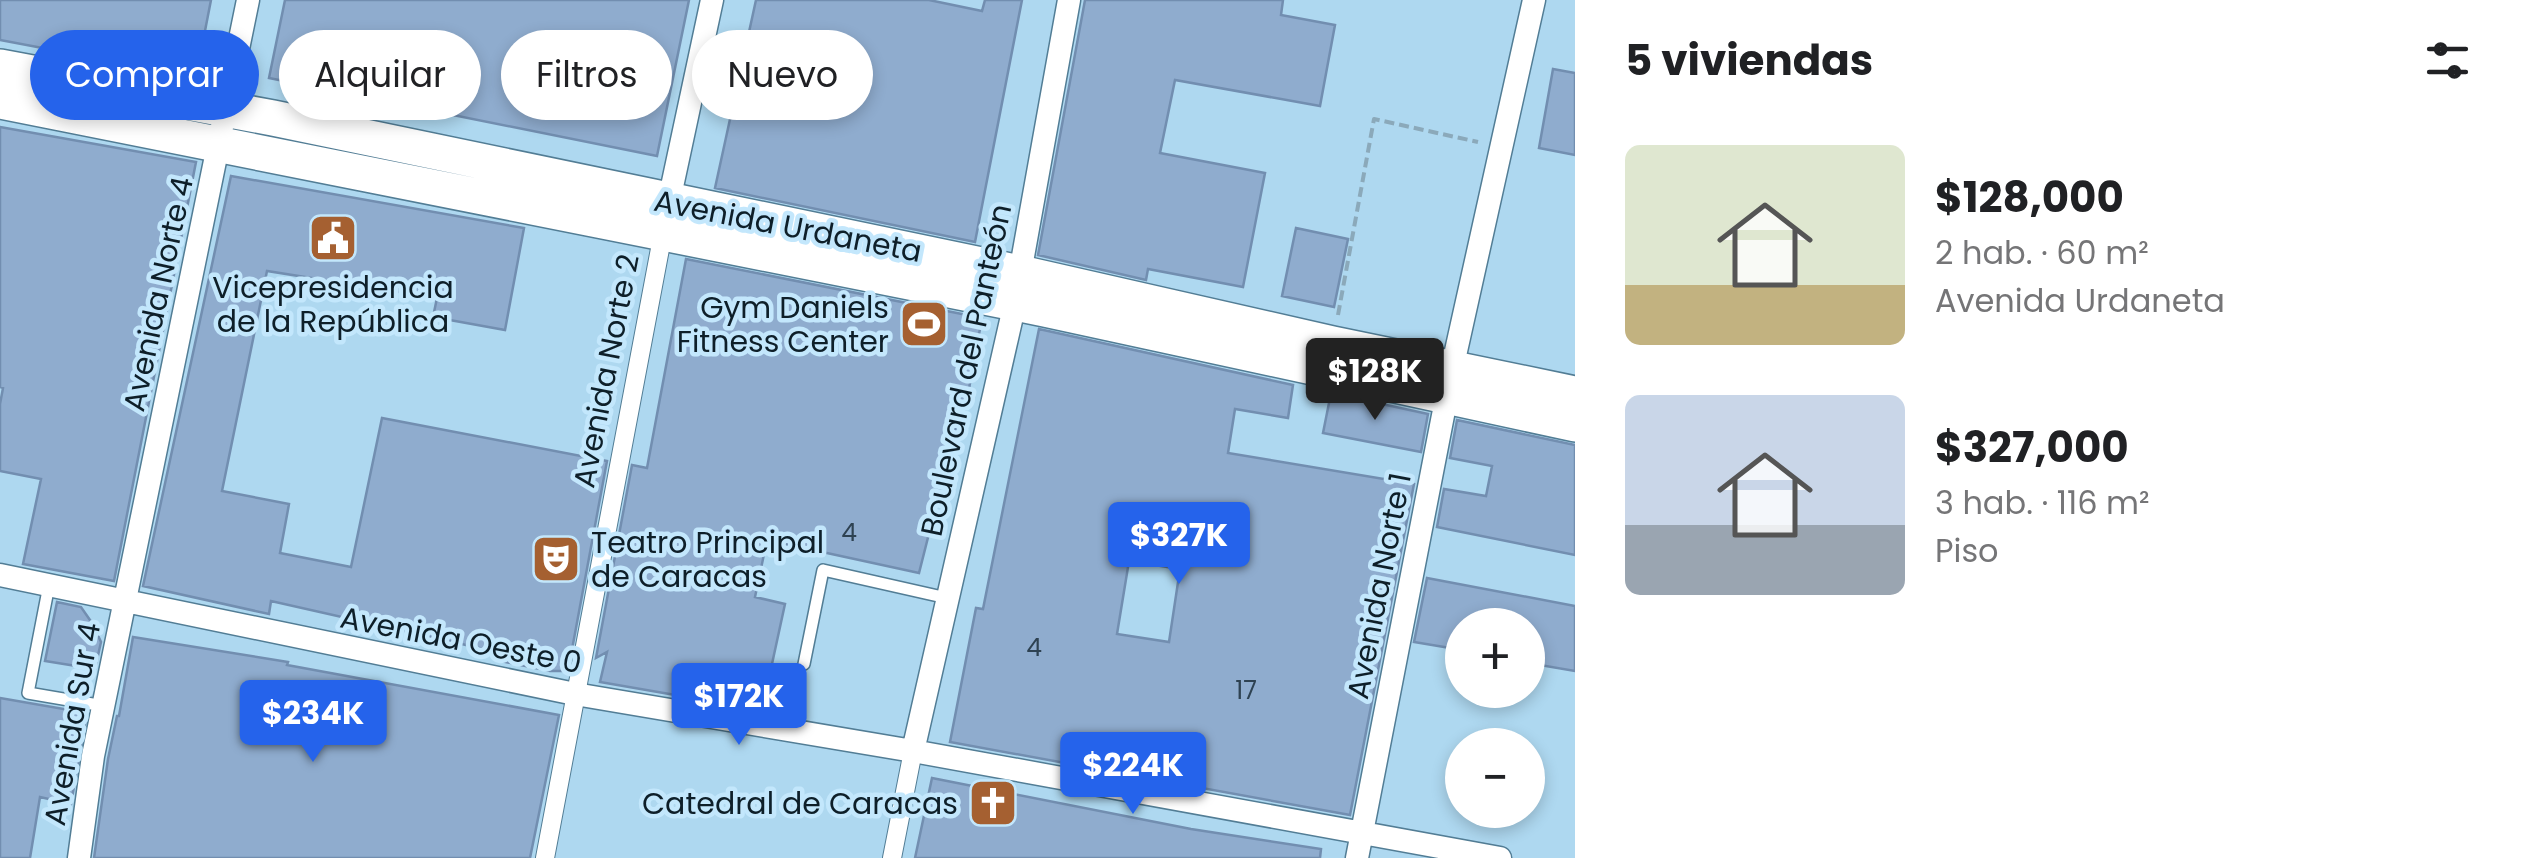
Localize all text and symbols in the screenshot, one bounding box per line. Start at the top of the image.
chip: Comprar [30,30,259,120]
chip: Alquilar [279,30,481,120]
chip: Filtros [501,30,672,120]
chip: Nuevo [692,30,873,120]
text: 5 viviendas [1625,31,1873,90]
icon: filters [2420,33,2475,88]
text: $128,000 [1935,168,2124,227]
street label: Avenida Norte 4 [112,173,204,415]
street label: Avenida Urdaneta [650,179,926,273]
icon: home [1705,185,1825,305]
street label: Boulevard del Panteón [910,200,1022,540]
public building icon: Vicepresidencia de la República [307,212,359,264]
text: 2 hab. · 60 m² [1935,230,2149,275]
street label: Avenida Norte 2 [562,251,650,491]
place label: Vicepresidencia de la República [212,266,454,343]
text: Avenida Urdaneta [1935,278,2225,323]
place label: Gym Daniels Fitness Center [677,286,889,363]
sports icon: Gym Daniels Fitness Center [898,298,950,350]
pin: $128K [1305,338,1445,423]
text: $128K [1328,348,1422,393]
text: $327,000 [1935,418,2129,477]
icon: home [1705,435,1825,555]
street label: Avenida Norte 1 [1336,469,1422,703]
text: 3 hab. · 116 m² [1935,480,2150,525]
pin: $327K [1109,502,1249,587]
text: $327K [1130,512,1228,557]
house number: 4 [841,515,857,550]
place label: Teatro Principal de Caracas [591,521,824,598]
text: Piso [1935,528,1999,573]
theatre icon: Teatro Principal de Caracas [530,533,582,585]
street label: Avenida Oeste 0 [337,596,585,684]
map controls [1445,608,1545,828]
button: + [1445,608,1545,708]
street label: Avenida Sur 4 [33,619,111,829]
house number: 4 [1026,630,1042,665]
pin: $172K [669,663,809,748]
text: $172K [694,673,784,718]
house number: 17 [1235,673,1257,708]
pin: $234K [243,680,383,765]
text: $234K [262,690,364,735]
button: − [1445,728,1545,828]
pin: $224K [1063,732,1203,817]
text: $224K [1082,742,1184,787]
church icon: Catedral de Caracas [967,777,1019,829]
place label: Catedral de Caracas [642,782,958,825]

